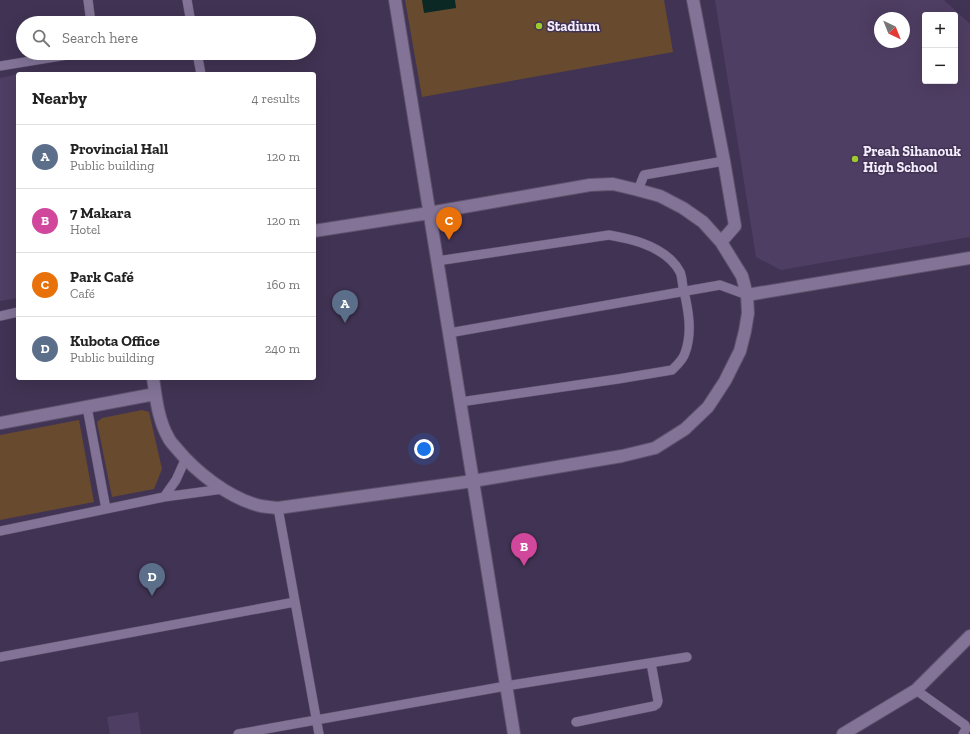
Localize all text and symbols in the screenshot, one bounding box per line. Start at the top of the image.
north arrow [874,12,910,48]
map controls [922,12,958,84]
button: + [922,12,958,48]
search box [16,16,316,60]
place label: Stadium [547,18,601,35]
marker: Stadium [534,21,544,31]
icon: search [30,27,52,49]
text: Search here [62,29,138,47]
button: − [922,48,958,84]
text: Nearby [32,88,87,108]
text: 4 results [252,91,300,106]
text: Provincial Hall [70,140,168,158]
place label: Preah Sihanouk High School [863,143,961,176]
text: A [41,149,49,164]
text: 120 m [267,149,300,164]
marker: Preah Sihanouk High School [850,154,860,164]
text: Public building [70,158,154,173]
text: 7 Makara [70,204,131,222]
pin: C [436,207,462,240]
text: B [41,213,49,228]
text: 120 m [267,213,300,228]
text: Hotel [70,222,101,237]
text: Park Café [70,268,134,286]
text: C [41,277,49,292]
text: 160 m [266,277,300,292]
text: Café [70,286,95,301]
pin: A [332,290,358,323]
text: Kubota Office [70,332,160,350]
text: D [40,341,50,356]
text: 240 m [265,341,300,356]
text: Public building [70,350,154,365]
your location [414,439,434,459]
pin: B [511,533,537,566]
pin: D [139,563,165,596]

